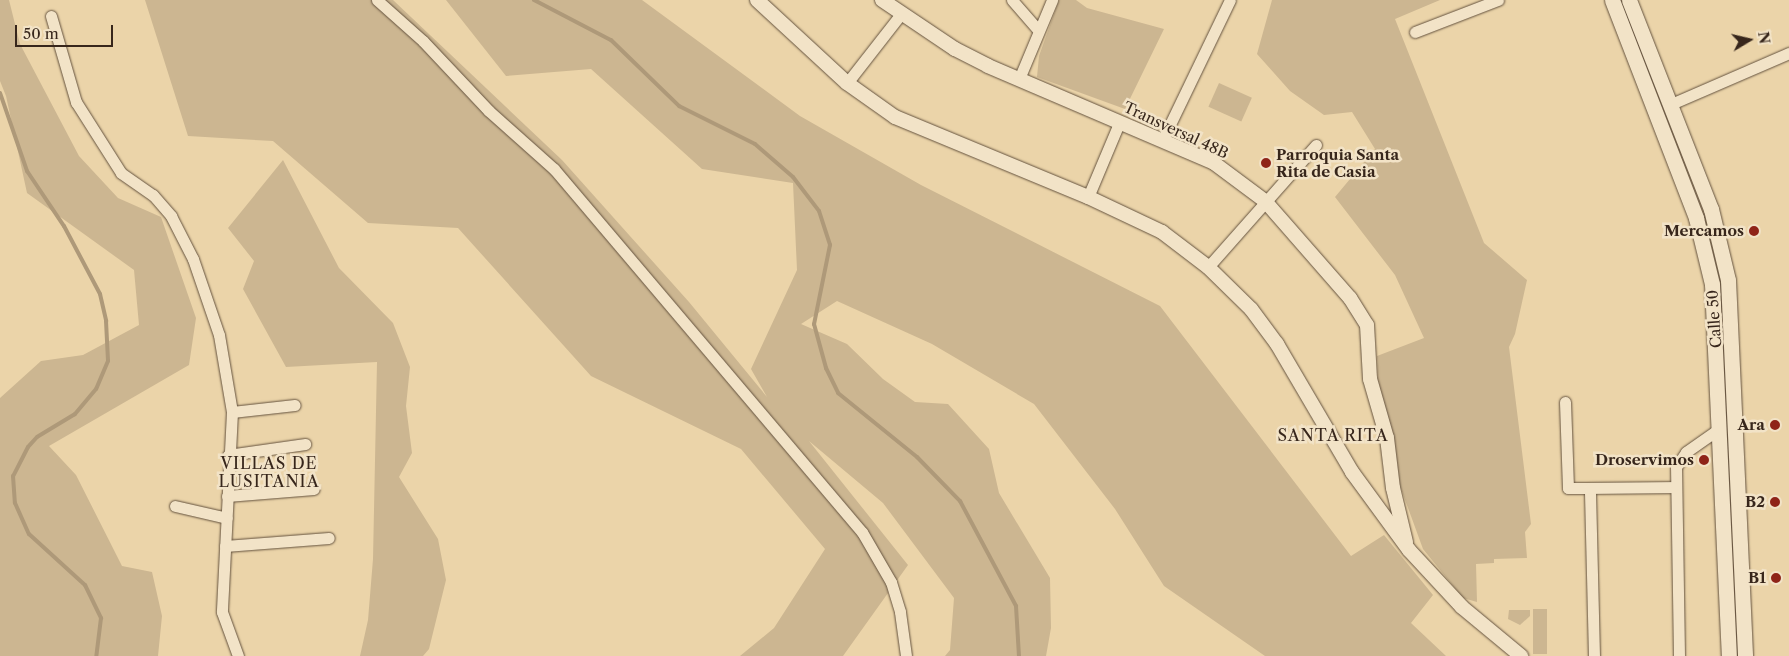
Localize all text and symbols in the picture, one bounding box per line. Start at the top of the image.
scale bar [18,15,115,47]
north arrow [1724,15,1774,65]
text: 50 m [23,24,59,43]
text: N [1754,30,1774,45]
street label: Transversal 48B [1121,98,1231,162]
place label: Parroquia Santa Rita de Casia [1276,145,1399,180]
marker: Parroquia Santa Rita de Casia [1260,157,1272,169]
place label: Mercamos [1664,222,1744,240]
marker: Mercamos [1748,225,1760,237]
street label: Calle 50 [1703,289,1725,349]
place label: Ara [1738,416,1765,434]
marker: Ara [1769,419,1781,431]
district label: SANTA RITA [1276,425,1390,445]
place label: Droservimos [1595,451,1694,469]
district label: VILLAS DE LUSITANIA [217,453,321,491]
marker: Droservimos [1698,454,1710,466]
place label: B2 [1745,493,1765,511]
marker: B2 [1769,496,1781,508]
place label: B1 [1748,569,1766,587]
marker: B1 [1770,572,1782,584]

